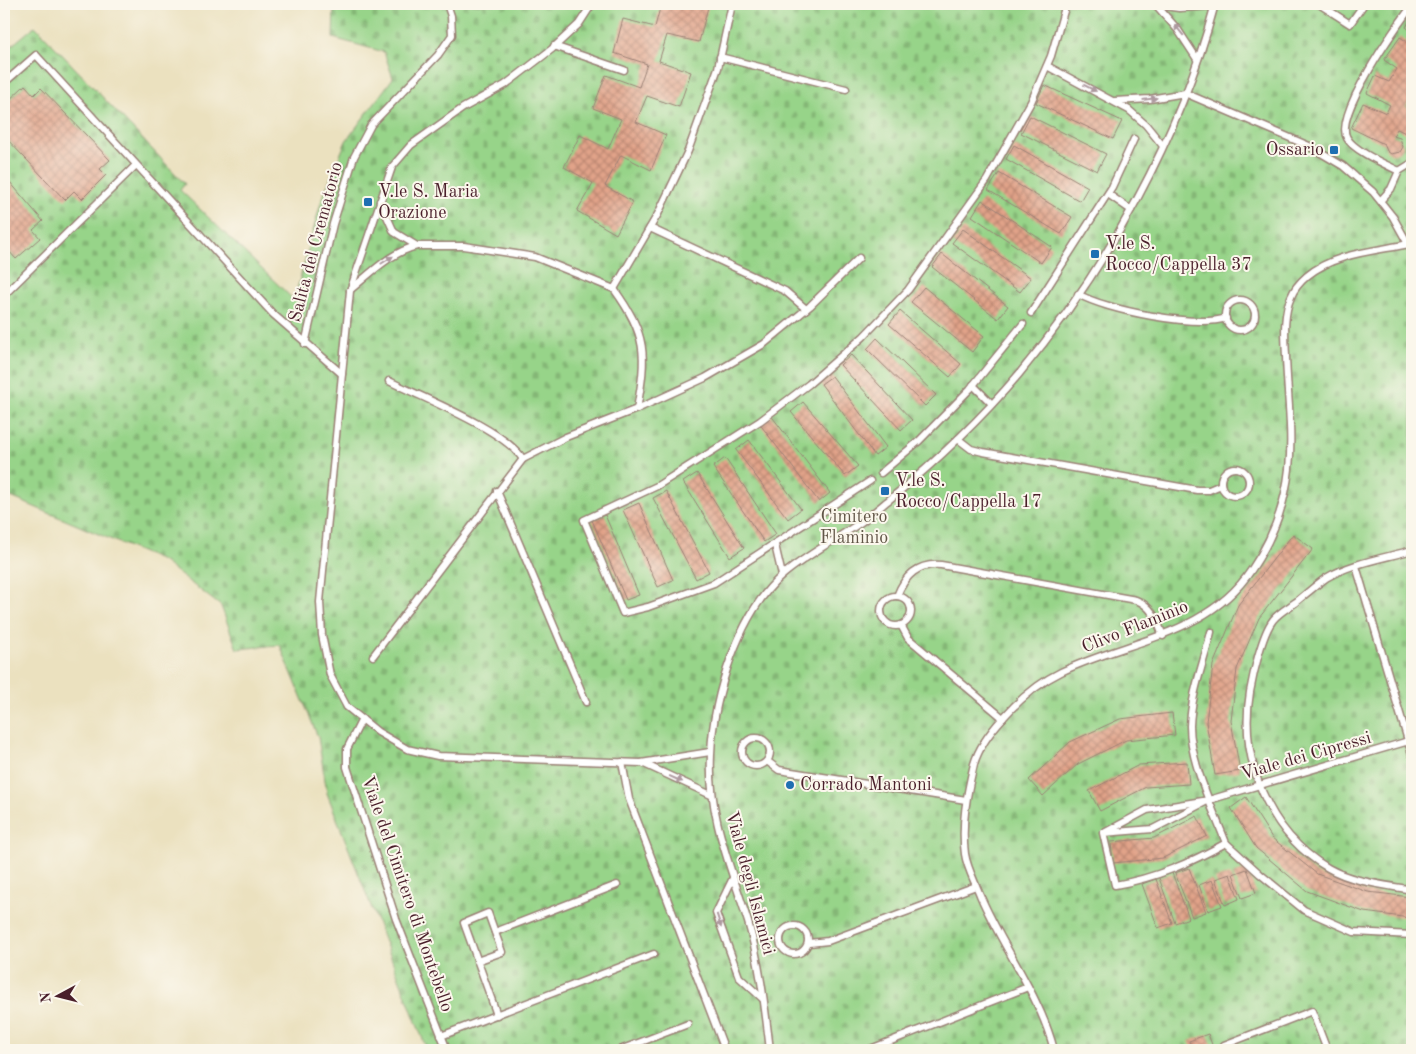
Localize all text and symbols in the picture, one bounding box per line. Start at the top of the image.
one-way arrow [1173,24,1184,37]
one-way arrow [1083,84,1097,92]
one-way arrow [1142,95,1158,103]
place label: Ossario [1266,141,1324,159]
marker: Ossario [1328,144,1340,156]
street label: Salita del Crematorio [286,160,346,324]
place label: V.le S. Maria Orazione [378,183,479,222]
marker: V.le S. Maria Orazione [362,196,374,208]
place label: V.le S. Rocco/Cappella 37 [1105,235,1252,274]
marker: V.le S. Rocco/Cappella 37 [1089,248,1101,260]
one-way arrow [380,255,394,265]
place label: V.le S. Rocco/Cappella 17 [895,472,1042,511]
marker: V.le S. Rocco/Cappella 17 [879,485,891,497]
park label: Cimitero Flaminio [820,508,888,547]
street label: Clivo Flaminio [1079,597,1191,657]
street label: Viale dei Cipressi [1239,729,1373,783]
street label: Viale del Cimitero di Montebello [358,774,456,1014]
one-way arrow [669,775,683,783]
place label: Corrado Mantoni [800,776,932,794]
marker: Corrado Mantoni [784,779,796,791]
street label: Viale degli Islamici [722,809,778,957]
one-way arrow [716,913,723,928]
north arrow [32,972,82,1022]
text: N [38,991,54,1004]

